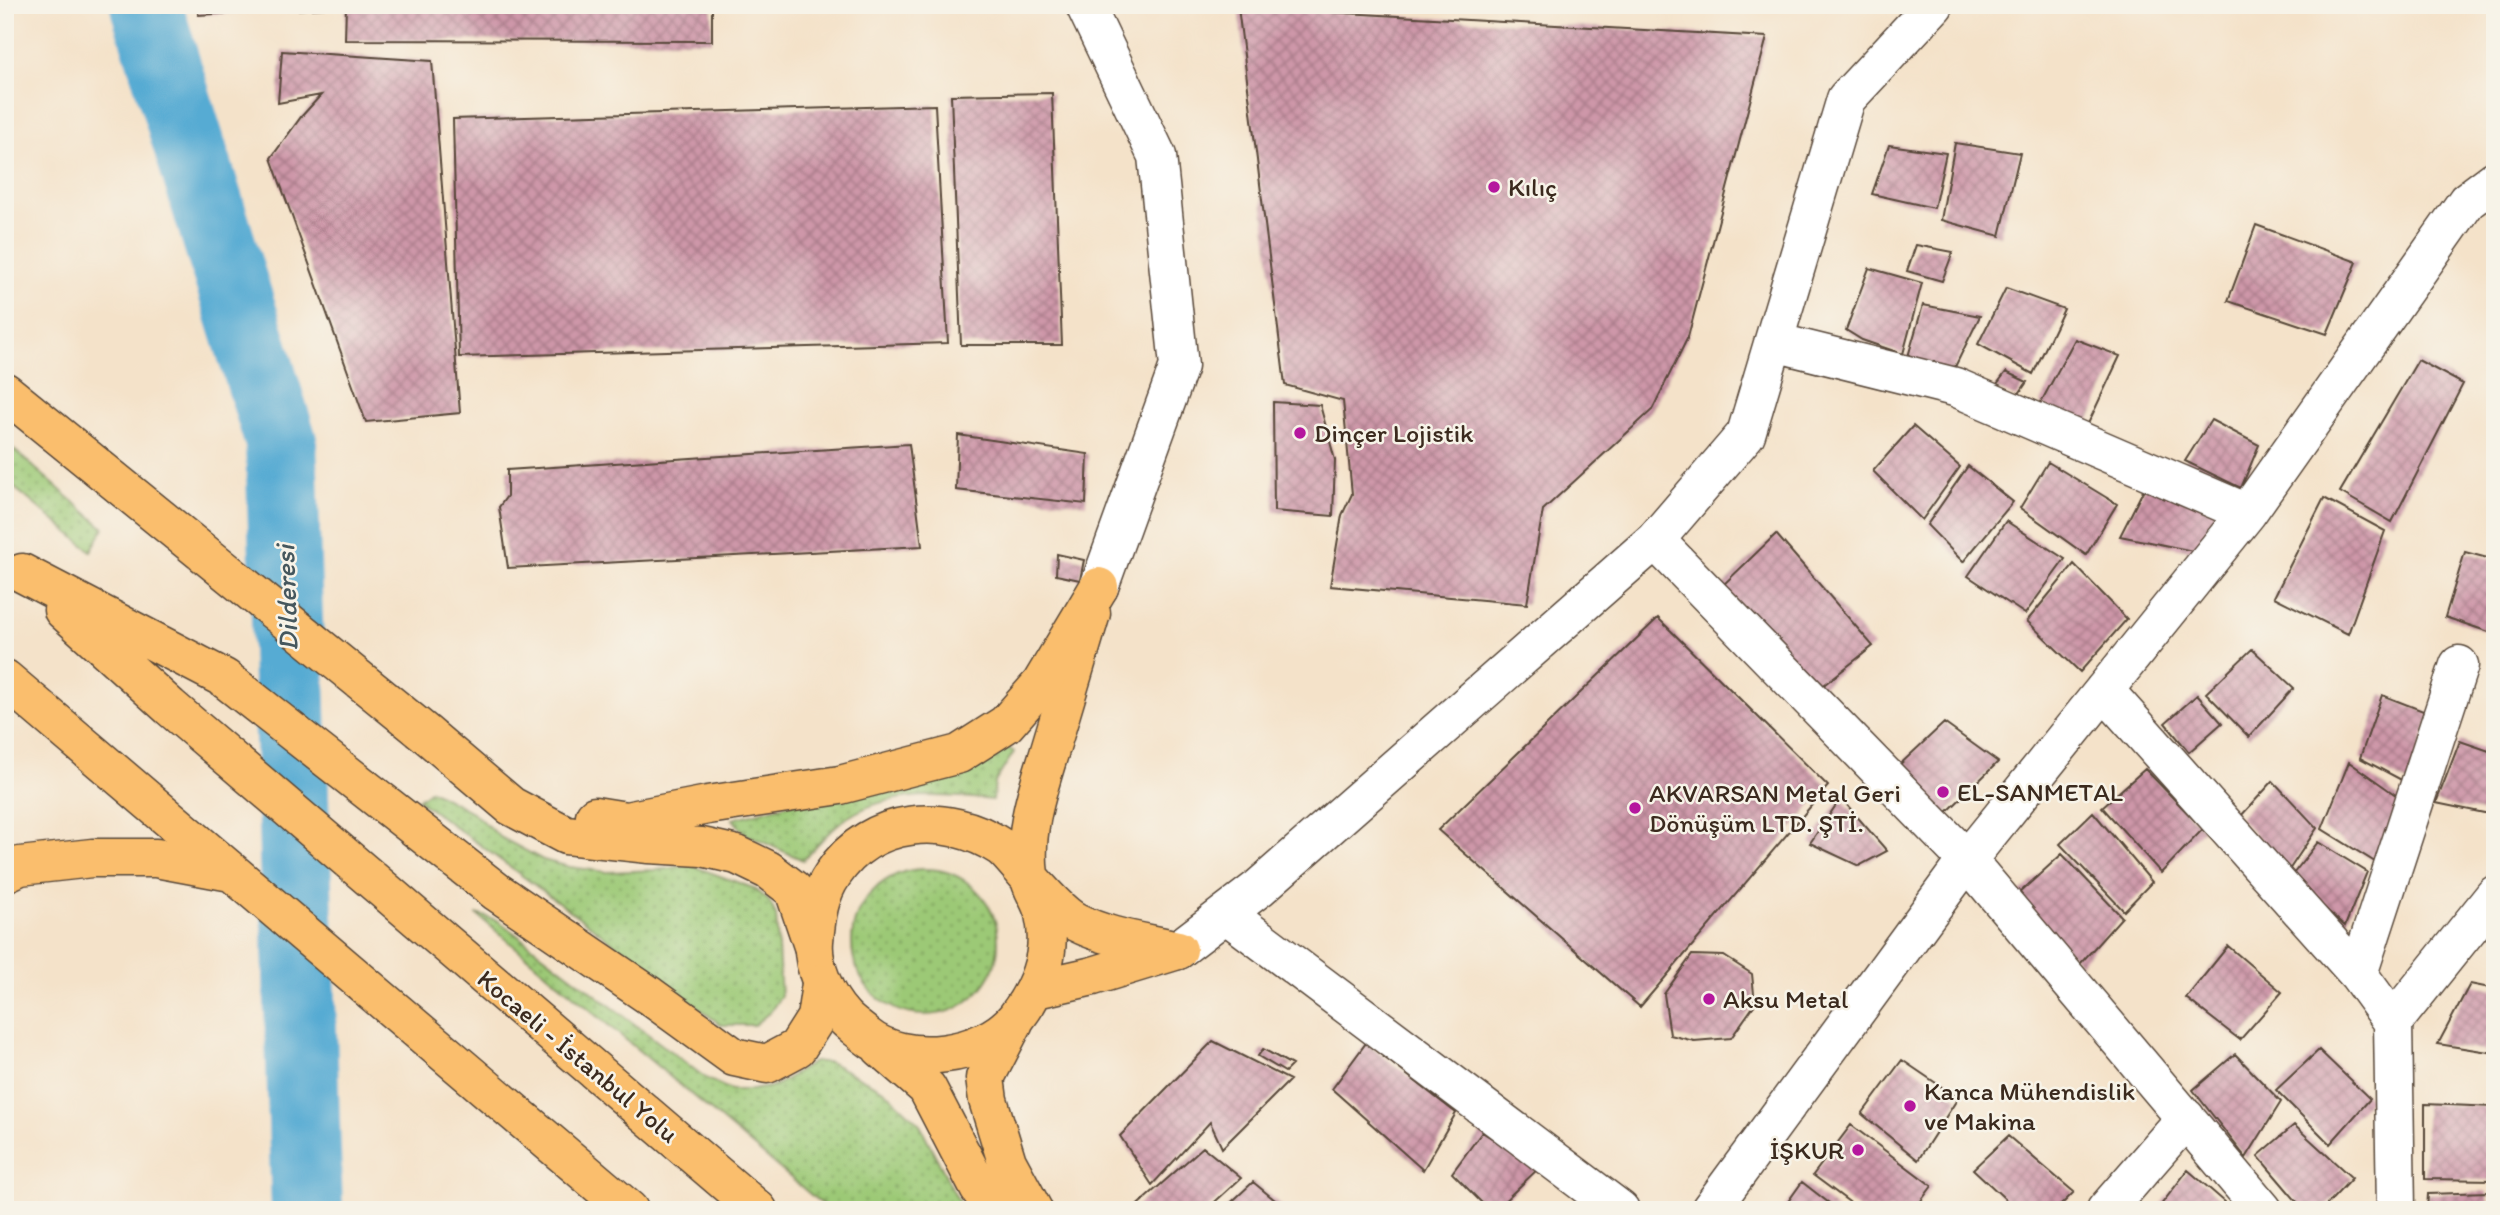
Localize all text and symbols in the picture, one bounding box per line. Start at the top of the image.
place label: Kılıç [1508,171,1557,203]
marker: Kılıç [1486,179,1502,195]
place label: Dinçer Lojistik [1314,417,1474,449]
marker: Dinçer Lojistik [1292,425,1308,441]
water label: Dilderesi [267,542,305,652]
place label: EL-SANMETAL [1957,776,2123,808]
place label: AKVARSAN Metal Geri Dönüşüm LTD. ŞTİ. [1649,777,1901,839]
marker: EL-SANMETAL [1935,784,1951,800]
marker: AKVARSAN Metal Geri Dönüşüm LTD. ŞTİ. [1627,800,1643,816]
street label: Kocaeli - İstanbul Yolu [471,963,685,1149]
place label: Aksu Metal [1723,983,1848,1015]
marker: Aksu Metal [1701,991,1717,1007]
place label: Kanca Mühendislik ve Makina [1924,1075,2135,1137]
marker: Kanca Mühendislik ve Makina [1902,1098,1918,1114]
place label: İŞKUR [1770,1134,1844,1166]
marker: İŞKUR [1850,1142,1866,1158]

